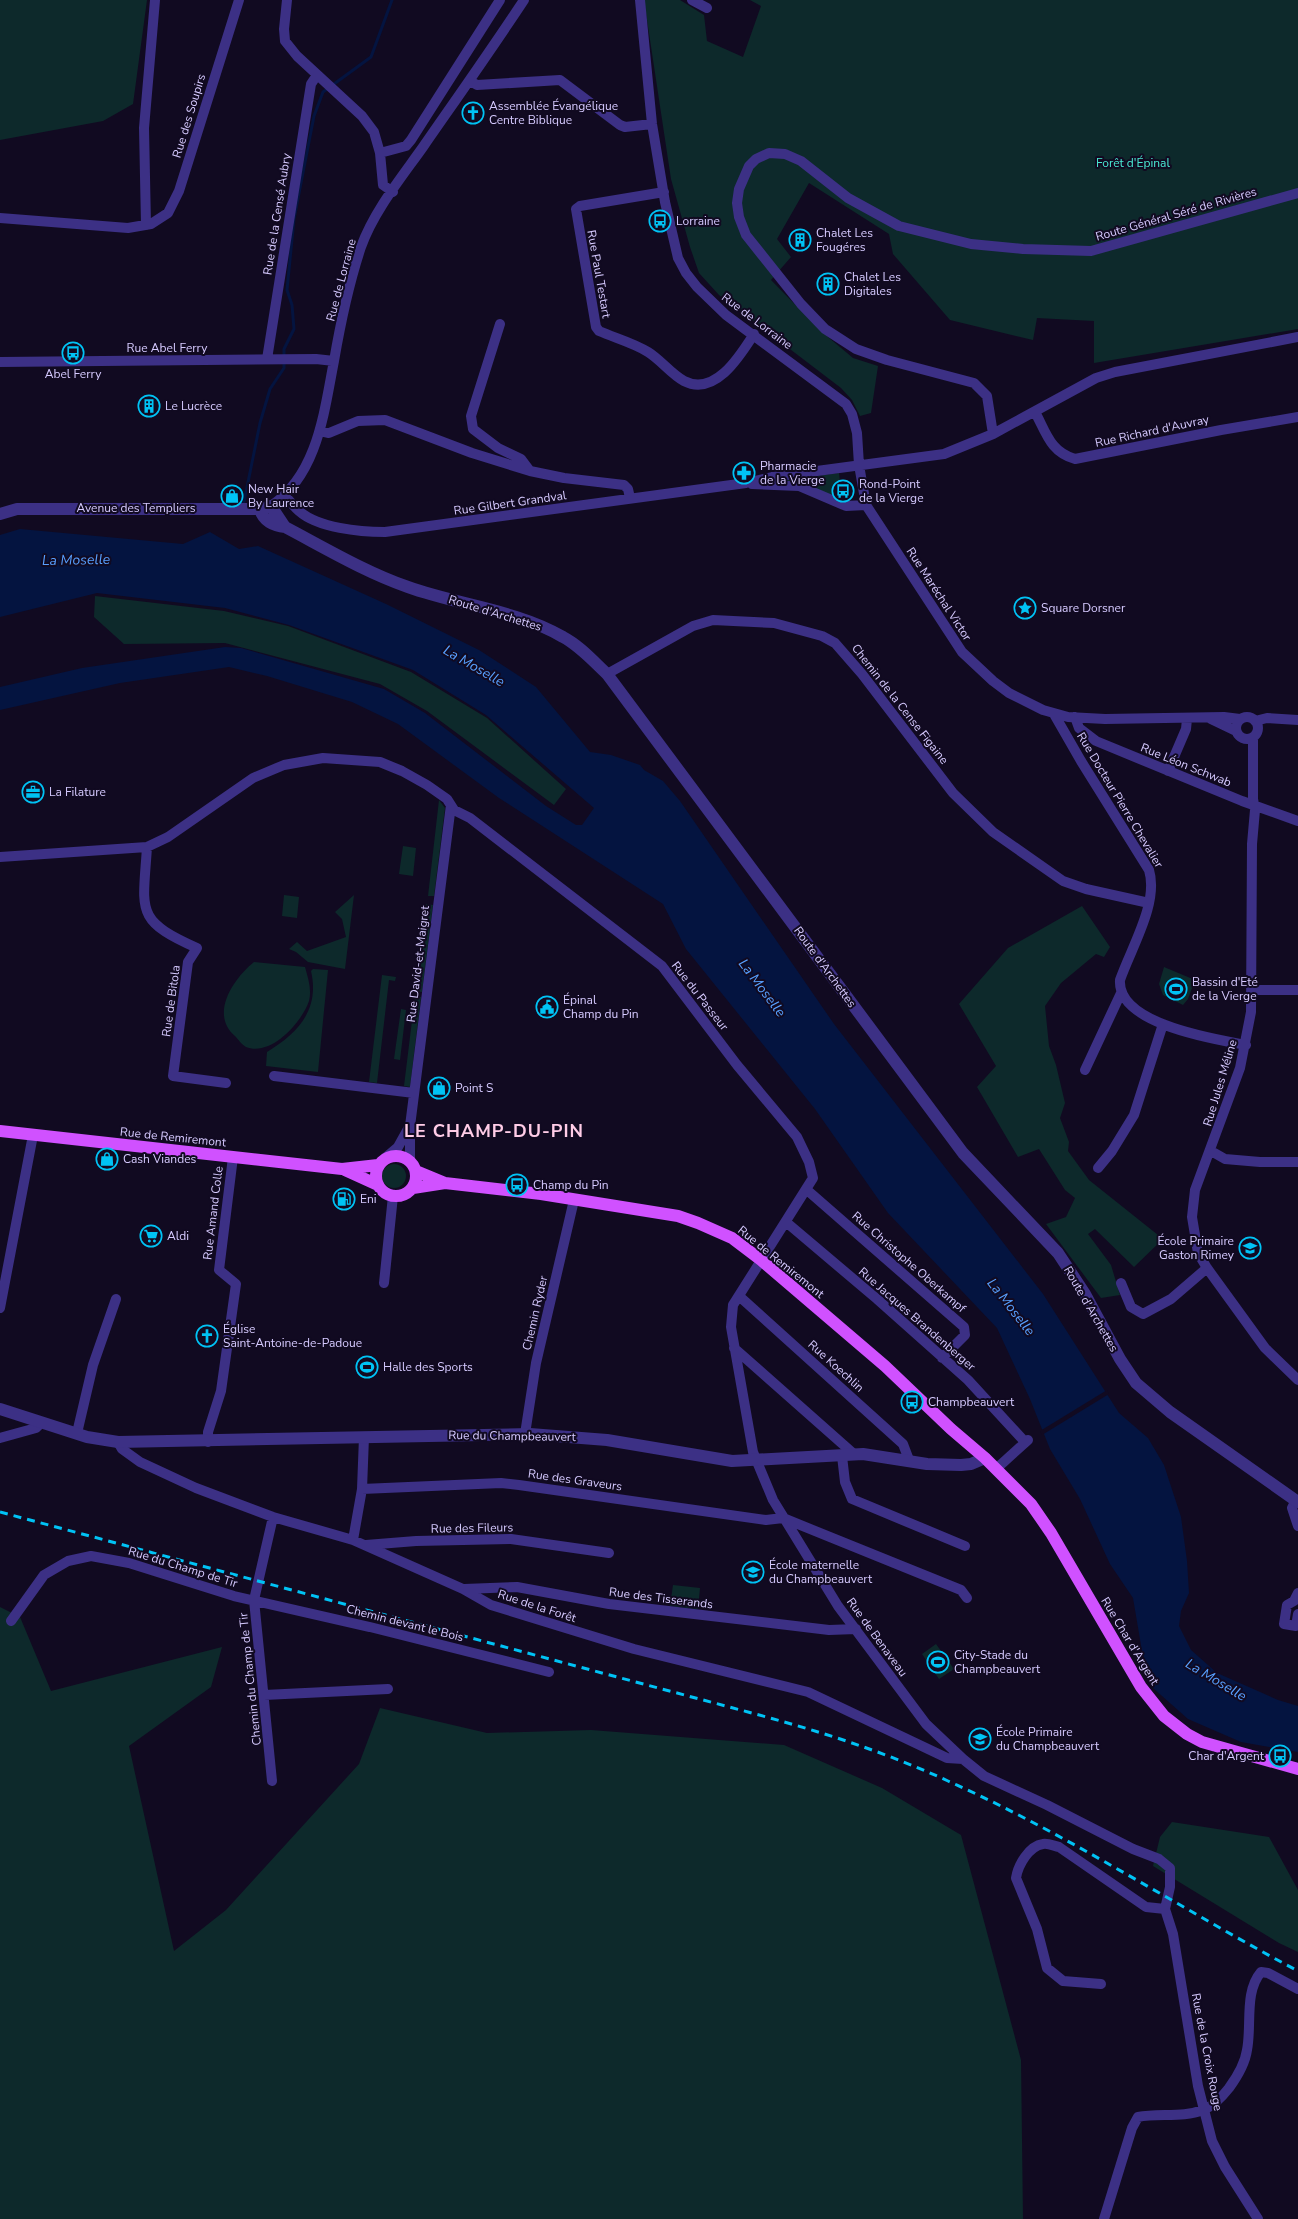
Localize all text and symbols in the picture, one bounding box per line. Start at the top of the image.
street label: Rue des Soupirs [169,72,209,160]
place label: Assemblée Évangélique Centre Biblique [489,98,618,128]
church icon: Assemblée Évangélique Centre Biblique [461,101,485,125]
street label: Rue de la Censé Aubry [259,151,295,276]
park label: Forêt d'Épinal [1096,155,1170,171]
street label: Route Général Séré de Rivières [1094,183,1259,245]
bus stop icon: Lorraine [648,209,672,233]
place label: Lorraine [676,213,720,229]
place label: Chalet Les Fougéres [816,225,873,255]
building icon: Chalet Les Fougéres [788,228,812,252]
street label: Rue Paul Testart [583,229,615,320]
street label: Rue de Lorraine [322,237,360,323]
place label: Chalet Les Digitales [844,269,901,299]
building icon: Chalet Les Digitales [816,272,840,296]
street label: Rue de Lorraine [718,289,796,353]
street label: Rue Abel Ferry [127,340,208,356]
bus stop icon: Abel Ferry [61,341,85,365]
place label: Abel Ferry [45,366,102,382]
building icon: Le Lucrèce [137,394,161,418]
place label: Le Lucrèce [165,398,222,414]
street label: Rue Richard d'Auvray [1094,411,1211,451]
place label: Pharmacie de la Vierge [760,458,825,488]
pharmacy icon: Pharmacie de la Vierge [732,461,756,485]
place label: Rond-Point de la Vierge [859,476,924,506]
bus stop icon: Rond-Point de la Vierge [831,479,855,503]
place label: New Hair By Laurence [248,481,314,511]
shop icon: New Hair By Laurence [220,484,244,508]
street label: Rue Gilbert Grandval [453,487,568,519]
street label: Avenue des Templiers [77,500,196,516]
street label: Rue Maréchal Victor [903,544,976,644]
water label: La Moselle [42,550,111,570]
street label: Route d'Archettes [446,591,544,635]
place icon: Square Dorsner [1013,596,1037,620]
place label: Square Dorsner [1041,600,1126,616]
water label: La Moselle [440,641,509,692]
street label: Chemin de la Cense Figaine [848,641,952,767]
street label: Rue Docteur Pierre Chevalier [1073,729,1167,871]
street label: Rue Léon Schwab [1138,739,1234,791]
office icon: La Filature [21,780,45,804]
place label: La Filature [49,784,106,800]
street label: Rue David-et-Maigret [403,904,433,1023]
street label: Route d'Archettes [790,923,860,1011]
water label: La Moselle [734,955,790,1021]
street label: Rue du Passeur [668,958,732,1034]
street label: Rue de Bitola [158,964,184,1038]
place label: Bassin d'Eté de la Vierge [1192,974,1258,1004]
sports icon: Bassin d'Eté de la Vierge [1164,977,1188,1001]
place label: Épinal Champ du Pin [563,992,639,1022]
public building icon: Épinal Champ du Pin [535,995,559,1019]
street label: Rue Jules Méline [1199,1038,1241,1128]
shop icon: Point S [427,1076,451,1100]
place label: Point S [455,1080,493,1096]
district label: LE CHAMP-DU-PIN [404,1119,584,1143]
street label: Rue de Remiremont [119,1123,228,1151]
shop icon: Cash Viandes [95,1147,119,1171]
place label: Cash Viandes [123,1151,197,1167]
street label: Rue Amand Colle [199,1165,227,1261]
bus stop icon: Champ du Pin [505,1173,529,1197]
place label: Champ du Pin [533,1177,609,1193]
fuel station icon: Eni [332,1187,356,1211]
place label: Eni [360,1191,377,1207]
street label: Rue Christophe Oberkampf [849,1208,970,1317]
street label: Rue de Remiremont [735,1222,828,1302]
supermarket icon: Aldi [139,1224,163,1248]
place label: Aldi [167,1228,189,1244]
place label: École Primaire Gaston Rimey [1157,1233,1235,1263]
school or university icon: École Primaire Gaston Rimey [1238,1236,1262,1260]
street label: Route d'Archettes [1060,1263,1122,1355]
street label: Rue Jacques Brandenberger [855,1264,979,1375]
street label: Chemin Ryder [519,1273,552,1352]
water label: La Moselle [983,1274,1040,1340]
place label: Église Saint-Antoine-de-Padoue [223,1321,362,1351]
church icon: Église Saint-Antoine-de-Padoue [195,1324,219,1348]
street label: Rue Koechlin [805,1337,867,1395]
sports icon: Halle des Sports [355,1355,379,1379]
place label: Halle des Sports [383,1359,473,1375]
bus stop icon: Champbeauvert [900,1390,924,1414]
place label: Champbeauvert [928,1394,1015,1410]
street label: Rue du Champbeauvert [448,1427,577,1445]
street label: Rue des Graveurs [527,1465,623,1495]
street label: Rue des Fileurs [431,1519,514,1537]
street label: Rue du Champ de Tir [126,1543,240,1591]
place label: École maternelle du Champbeauvert [769,1557,873,1587]
school or university icon: École maternelle du Champbeauvert [741,1560,765,1584]
street label: Rue des Tisserands [608,1584,714,1612]
street label: Rue de la Forêt [496,1586,579,1626]
street label: Rue de Benaveau [843,1594,911,1680]
street label: Rue Char d'Argent [1097,1594,1163,1689]
street label: Chemin devant le Bois [345,1601,466,1645]
street label: Chemin du Champ de Tir [235,1611,265,1746]
place label: City-Stade du Champbeauvert [954,1647,1041,1677]
sports icon: City-Stade du Champbeauvert [926,1650,950,1674]
water label: La Moselle [1182,1654,1251,1706]
place label: École Primaire du Champbeauvert [996,1724,1100,1754]
school or university icon: École Primaire du Champbeauvert [968,1727,992,1751]
bus stop icon: Char d'Argent [1268,1744,1292,1768]
place label: Char d'Argent [1188,1748,1265,1764]
street label: Rue de la Croix Rouge [1188,1992,1226,2112]

